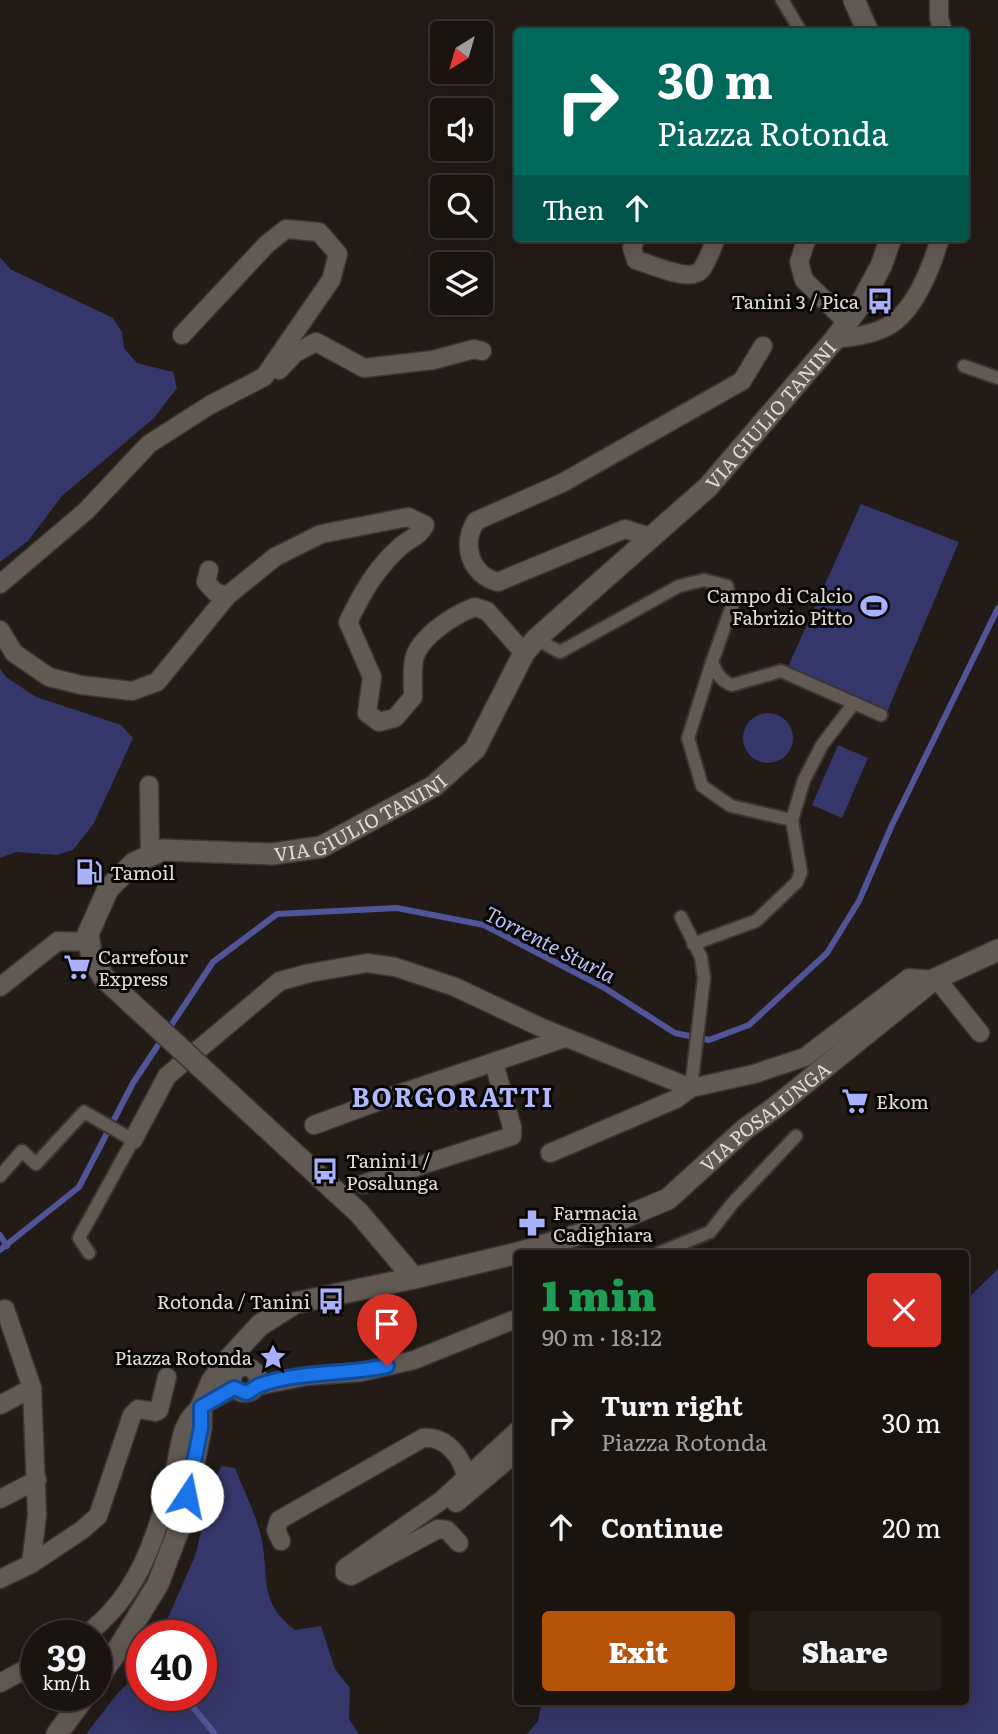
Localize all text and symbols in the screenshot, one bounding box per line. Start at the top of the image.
north arrow [430,21,494,84]
map controls [430,21,493,315]
text: 30 m [657,41,773,114]
icon: right [542,56,633,147]
button: sound [430,98,493,161]
text: Piazza Rotonda [657,108,888,156]
button: search [430,175,493,238]
text: Then [542,189,604,228]
icon: ahead [618,189,656,227]
button: layers [430,252,493,315]
bus stop icon: Tanini 3 / Pica [865,286,895,316]
place label: Tanini 3 / Pica [731,287,860,315]
street label: VIA GIULIO TANINI [698,334,842,495]
place label: Campo di Calcio Fabrizio Pitto [707,581,853,631]
sports icon: Campo di Calcio Fabrizio Pitto [859,591,889,621]
street label: VIA GIULIO TANINI [272,767,453,868]
fuel station icon: Tamoil [74,857,104,887]
place label: Tamoil [110,858,175,886]
water label: Torrente Sturla [480,897,622,989]
place label: Carrefour Express [98,942,188,992]
supermarket icon: Carrefour Express [62,952,92,982]
street label: VIA POSALUNGA [693,1055,836,1178]
district label: BORGORATTI [352,1076,554,1115]
supermarket icon: Ekom [840,1086,870,1116]
place label: Ekom [876,1087,929,1115]
place label: Tanini 1 / Posalunga [346,1146,439,1196]
bus stop icon: Tanini 1 / Posalunga [310,1156,340,1186]
place label: Farmacia Cadighiara [553,1198,654,1248]
pharmacy icon: Farmacia Cadighiara [517,1208,547,1238]
text: 1 min [542,1262,657,1324]
button: close [867,1273,941,1347]
bus stop icon: Rotonda / Tanini [316,1286,346,1316]
place label: Rotonda / Tanini [157,1287,310,1315]
pin [357,1294,417,1366]
icon: arrive [368,1305,406,1343]
text: 90 m · 18:12 [542,1319,662,1353]
place icon: Piazza Rotonda [258,1342,288,1372]
place label: Piazza Rotonda [115,1343,253,1371]
text: Turn right [601,1385,743,1424]
text: 30 m [881,1402,941,1441]
icon: right [542,1403,580,1441]
text: Piazza Rotonda [601,1424,767,1458]
position arrow [150,1459,224,1533]
text: Continue [601,1507,723,1546]
text: 20 m [882,1507,941,1546]
icon: ahead [542,1508,580,1546]
button: Exit [542,1611,735,1691]
button: Share [749,1611,941,1691]
speed limit sign: 40 [126,1620,217,1711]
text: 39 [47,1630,86,1682]
text: km/h [43,1669,90,1696]

